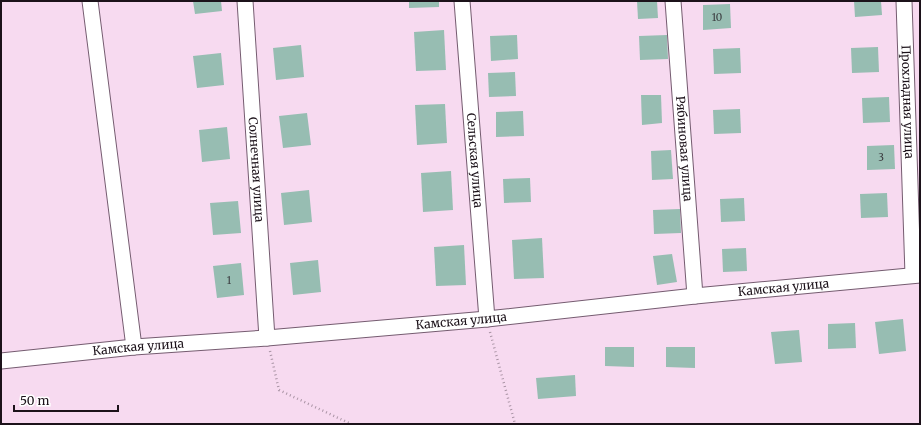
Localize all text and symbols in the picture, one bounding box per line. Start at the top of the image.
house number: 10 [712,11,722,24]
street label: Прохладная улица [898,45,917,160]
street label: Рябиновая улица [673,95,696,202]
street label: Сельская улица [464,112,486,209]
street label: Солнечная улица [246,116,267,223]
house number: 3 [878,151,884,164]
house number: 1 [227,274,232,287]
street label: Камская улица [737,275,830,299]
street label: Камская улица [415,309,508,332]
street label: Камская улица [92,336,185,358]
scale bar [14,387,118,413]
text: 50 m [20,393,49,408]

